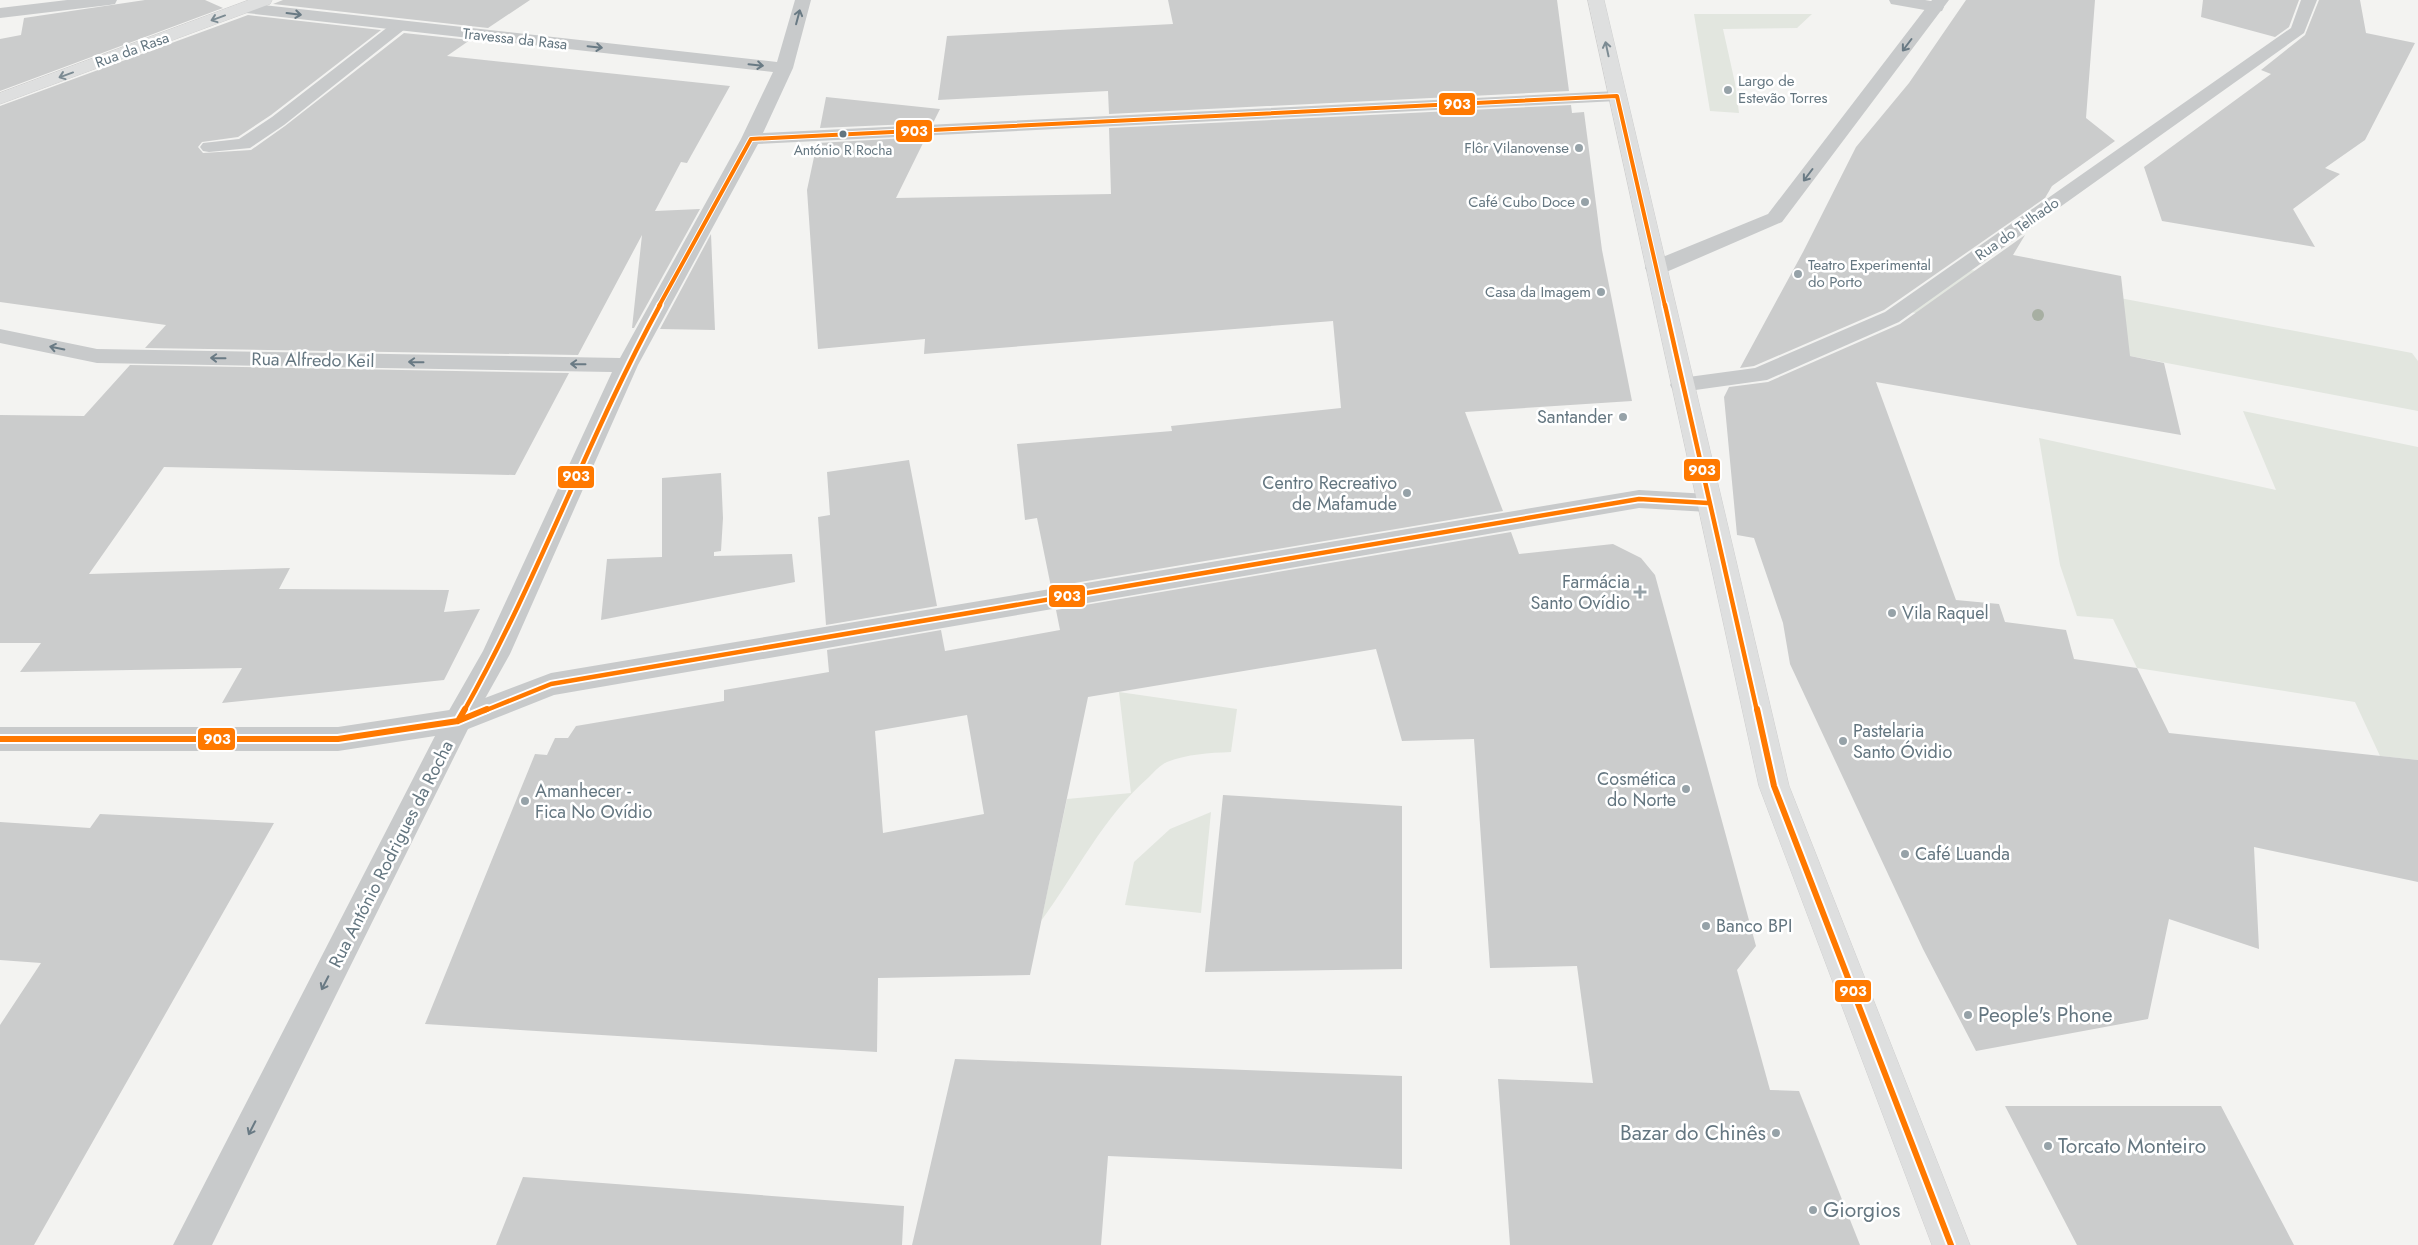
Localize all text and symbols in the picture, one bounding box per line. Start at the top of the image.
one-way arrow [286,9,302,19]
one-way arrow [793,10,803,26]
one-way arrow [211,14,226,23]
street label: Travessa da Rasa [462,23,568,55]
street label: Rua da Rasa [92,26,172,74]
one-way arrow [1902,38,1912,52]
one-way arrow [1602,41,1611,57]
one-way arrow [587,42,603,52]
one-way arrow [748,60,764,70]
place label: Largo de Estevão Torres [1738,70,1827,109]
one-way arrow [59,71,74,80]
marker: Largo de Estevão Torres [1722,84,1734,96]
line badge: 903 [1438,92,1476,116]
text: 903 [1443,94,1471,114]
line badge: 903 [895,119,933,143]
text: 903 [900,121,928,141]
marker: António R Rocha [838,129,848,139]
place label: Flôr Vilanovense [1464,137,1569,159]
place label: António R Rocha [794,140,892,160]
marker: Flôr Vilanovense [1573,142,1585,154]
one-way arrow [1803,168,1814,181]
place label: Café Cubo Doce [1468,191,1575,213]
street label: Rua do Telhado [1971,192,2063,266]
marker: Café Cubo Doce [1579,196,1591,208]
place label: Teatro Experimental do Porto [1808,254,1931,293]
marker: Teatro Experimental do Porto [1792,268,1804,280]
place label: Casa da Imagem [1485,281,1591,303]
marker: Casa da Imagem [1595,286,1607,298]
one-way arrow [49,343,65,352]
street label: Rua Alfredo Keil [251,346,375,374]
one-way arrow [211,354,227,363]
one-way arrow [408,357,424,367]
one-way arrow [571,359,587,369]
place label: Santander [1537,404,1614,430]
marker: Santander [1617,411,1629,423]
line badge: 903 [1683,458,1721,482]
text: 903 [1688,460,1716,480]
line badge: 903 [557,465,595,489]
text: 903 [562,466,590,486]
place label: Centro Recreativo de Mafamude [1262,470,1397,517]
marker: Centro Recreativo de Mafamude [1401,487,1413,499]
place label: Farmácia Santo Ovídio [1531,569,1630,616]
line badge: 903 [1048,584,1086,608]
text: 903 [1053,586,1081,606]
marker: Farmácia Santo Ovídio [1634,586,1646,598]
place label: Vila Raquel [1902,600,1989,626]
marker: Vila Raquel [1886,607,1898,619]
place label: Pastelaria Santo Óvidio [1853,718,1953,765]
line badge: 903 [197,727,236,751]
text: 903 [203,729,231,749]
marker: Pastelaria Santo Óvidio [1837,735,1849,747]
street label: Rua António Rodrigues da Rocha [322,736,460,972]
place label: Cosmética do Norte [1597,766,1676,813]
place label: Amanhecer - Fica No Ovídio [535,778,653,825]
marker: Cosmética do Norte [1680,783,1692,795]
marker: Amanhecer - Fica No Ovídio [519,795,531,807]
place label: Café Luanda [1915,841,2010,867]
marker: Café Luanda [1899,848,1911,860]
place label: Banco BPI [1716,913,1792,939]
marker: Banco BPI [1700,920,1712,932]
one-way arrow [320,976,330,991]
line badge: 903 [1834,979,1872,1003]
text: 903 [1839,981,1867,1001]
place label: People's Phone [1978,1000,2113,1030]
marker: People's Phone [1962,1009,1974,1021]
place label: Bazar do Chinês [1620,1118,1766,1148]
one-way arrow [247,1120,256,1135]
marker: Bazar do Chinês [1770,1127,1782,1139]
place label: Torcato Monteiro [2058,1131,2206,1161]
marker: Torcato Monteiro [2042,1140,2054,1152]
place label: Giorgios [1823,1195,1900,1225]
marker: Giorgios [1807,1204,1819,1216]

